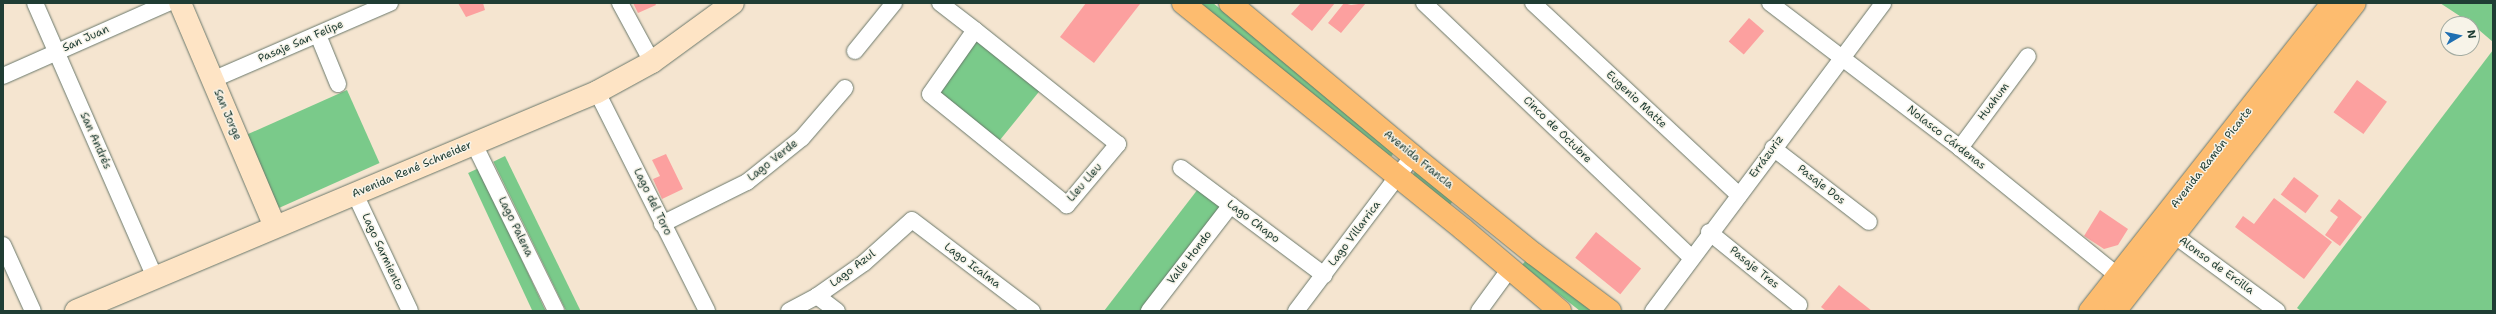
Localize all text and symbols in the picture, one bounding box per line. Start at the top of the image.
north arrow [2440,16,2480,56]
street label: Pasaje San Felipe [256,18,346,66]
street label: San Juan [61,23,111,55]
text: N [2463,29,2479,40]
street label: Eugenio Matte [1603,69,1669,131]
street label: Huahum [1976,81,2012,123]
street label: San Jorge [210,88,244,142]
street label: Cinco de Octubre [1520,94,1594,166]
street label: Nolasco Cárdenas [1904,103,1988,173]
street label: Avenida Ramón Picarte [2169,105,2255,211]
street label: San Andrés [77,111,113,171]
street label: Avenida Francia [1381,128,1455,192]
street label: Errázuriz [1747,133,1787,181]
street label: Lago Verde [745,137,801,185]
street label: Avenida René Schneider [350,139,474,201]
street label: Lleu Lleu [1065,161,1105,205]
street label: Pasaje Dos [1795,162,1847,208]
street label: Lago del Toro [630,166,674,238]
street label: Lago Palena [495,195,535,259]
street label: Lago Chapo [1224,198,1282,246]
street label: Lago Villarrica [1326,199,1384,269]
street label: Lago Sarmiento [358,211,406,293]
street label: Valle Hondo [1165,229,1215,287]
street label: Alonso de Ercilla [2176,234,2256,298]
street label: Lago Icalma [941,241,1003,291]
street label: Pasaje Tres [1727,244,1781,292]
street label: Lago Azul [828,248,878,290]

